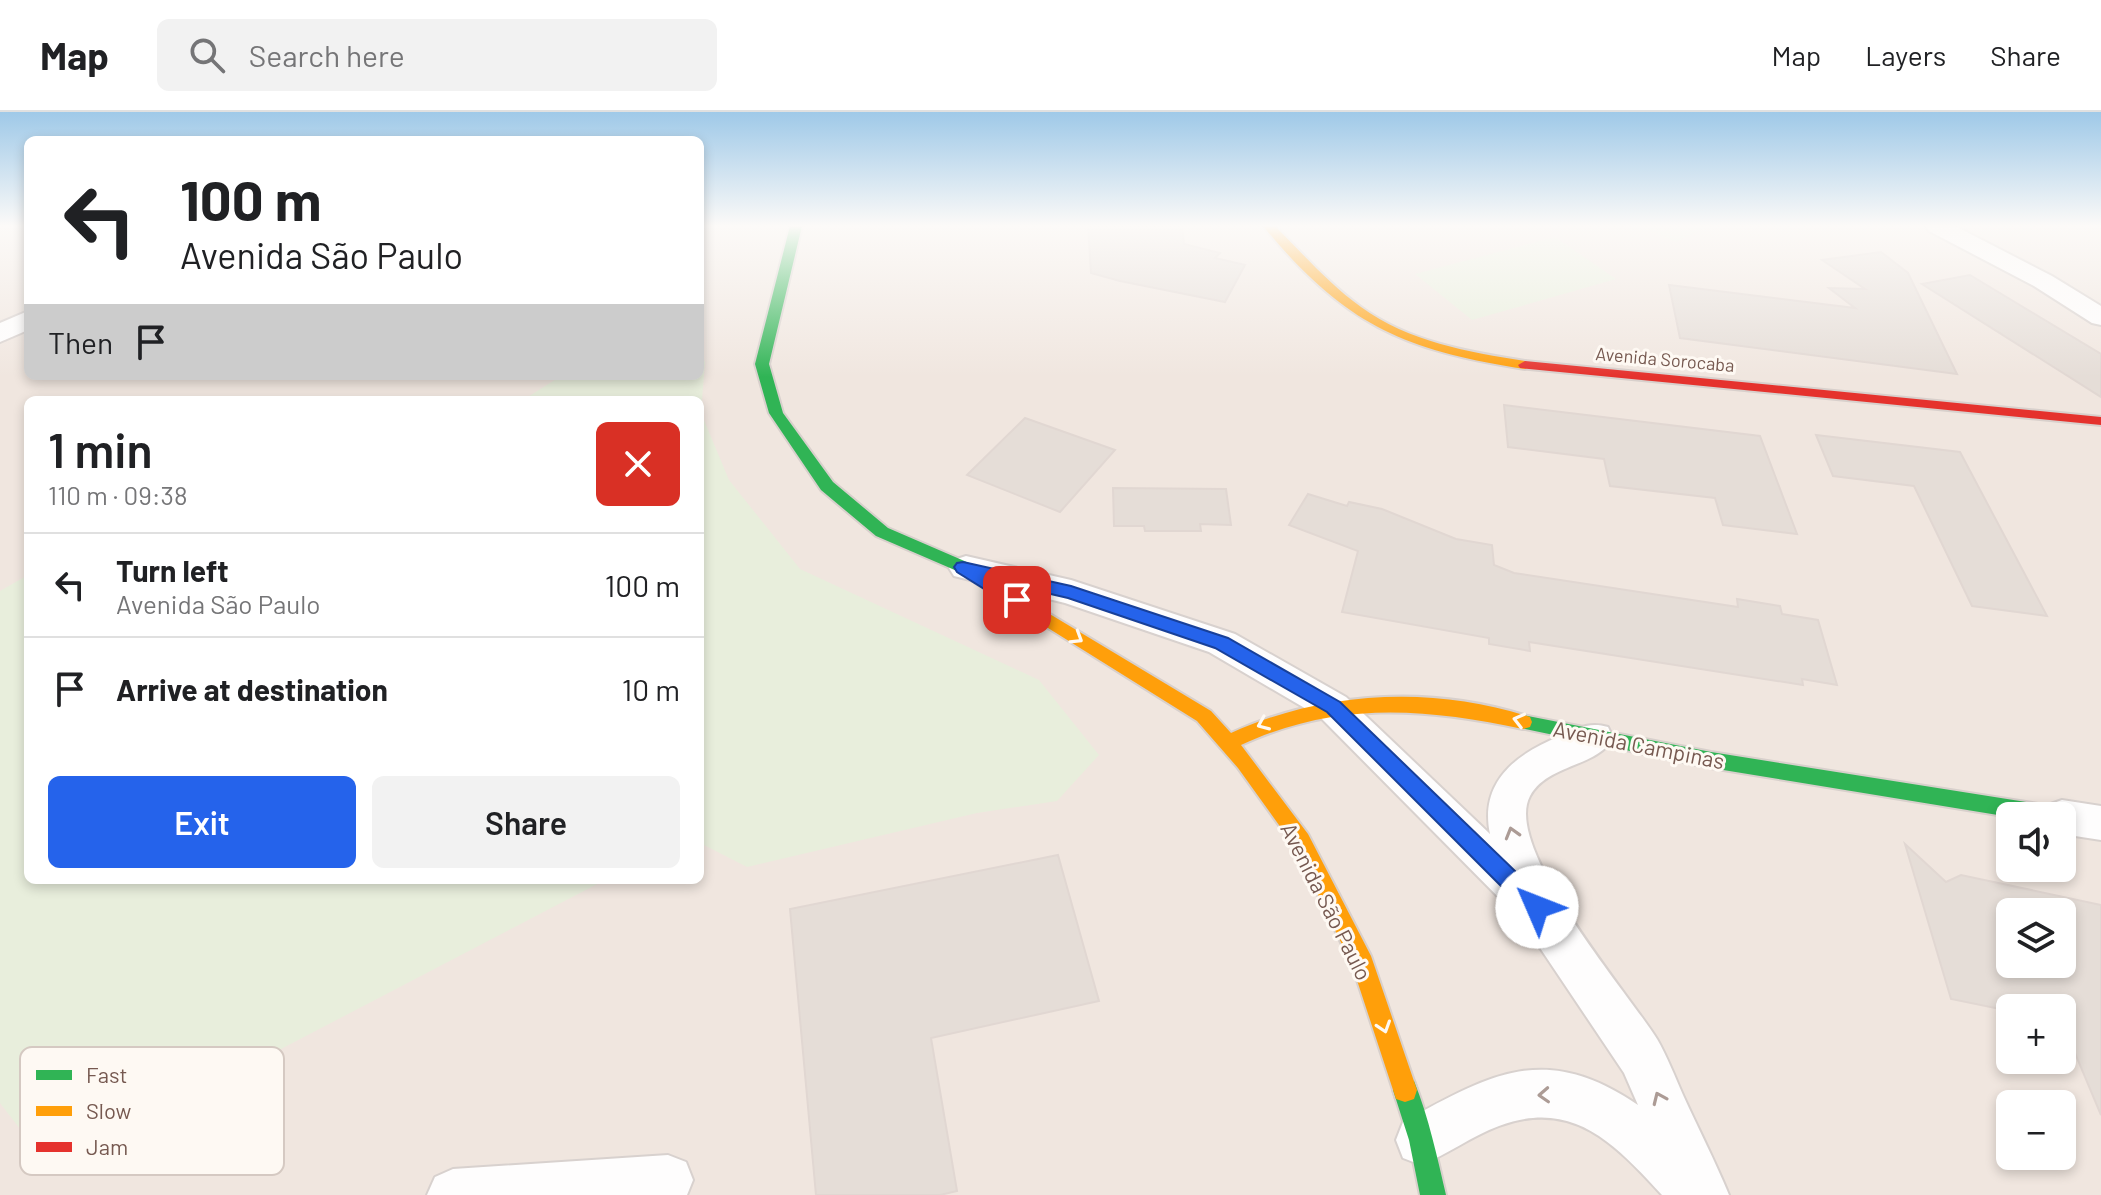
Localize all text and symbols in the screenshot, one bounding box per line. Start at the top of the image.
search box [157,19,717,91]
text: Map [40,32,109,78]
icon: search [185,33,229,77]
text: Search here [249,37,405,73]
text: Map [1771,38,1821,72]
text: Layers [1865,38,1946,72]
text: Share [1990,38,2061,72]
text: 100 m [180,165,322,232]
icon: left [48,168,152,272]
text: Avenida São Paulo [180,233,463,276]
icon: arrive [129,320,173,364]
text: Then [48,324,113,360]
street label: Avenida Sorocaba [1595,342,1735,376]
text: 1 min [48,420,153,478]
button: close [596,422,680,506]
text: 110 m · 09:38 [48,479,188,510]
text: Turn left [116,552,229,588]
icon: left [48,563,92,607]
pin [983,566,1051,634]
text: 100 m [605,567,680,603]
icon: arrive [995,578,1039,622]
text: Avenida São Paulo [116,588,320,619]
one-way arrow [1068,628,1083,643]
icon: arrive [48,667,92,711]
text: Arrive at destination [116,671,388,707]
text: 10 m [622,671,680,707]
one-way arrow [1512,712,1526,729]
one-way arrow [1257,715,1271,731]
street label: Avenida Campinas [1551,715,1727,773]
button: Exit [48,776,356,868]
button: Share [372,776,680,868]
map controls [1996,802,2076,1170]
button: sound [1996,802,2076,882]
street label: Avenida São Paulo [1276,818,1378,984]
one-way arrow [1505,826,1521,840]
position arrow [1495,865,1579,949]
button: layers [1996,898,2076,978]
button: + [1996,994,2076,1074]
one-way arrow [1375,1019,1391,1033]
legend [20,1047,284,1175]
text: Fast [86,1061,128,1087]
one-way arrow [1537,1086,1550,1103]
button: − [1996,1090,2076,1170]
one-way arrow [1653,1092,1669,1107]
text: Slow [86,1097,131,1123]
text: Jam [86,1133,128,1159]

